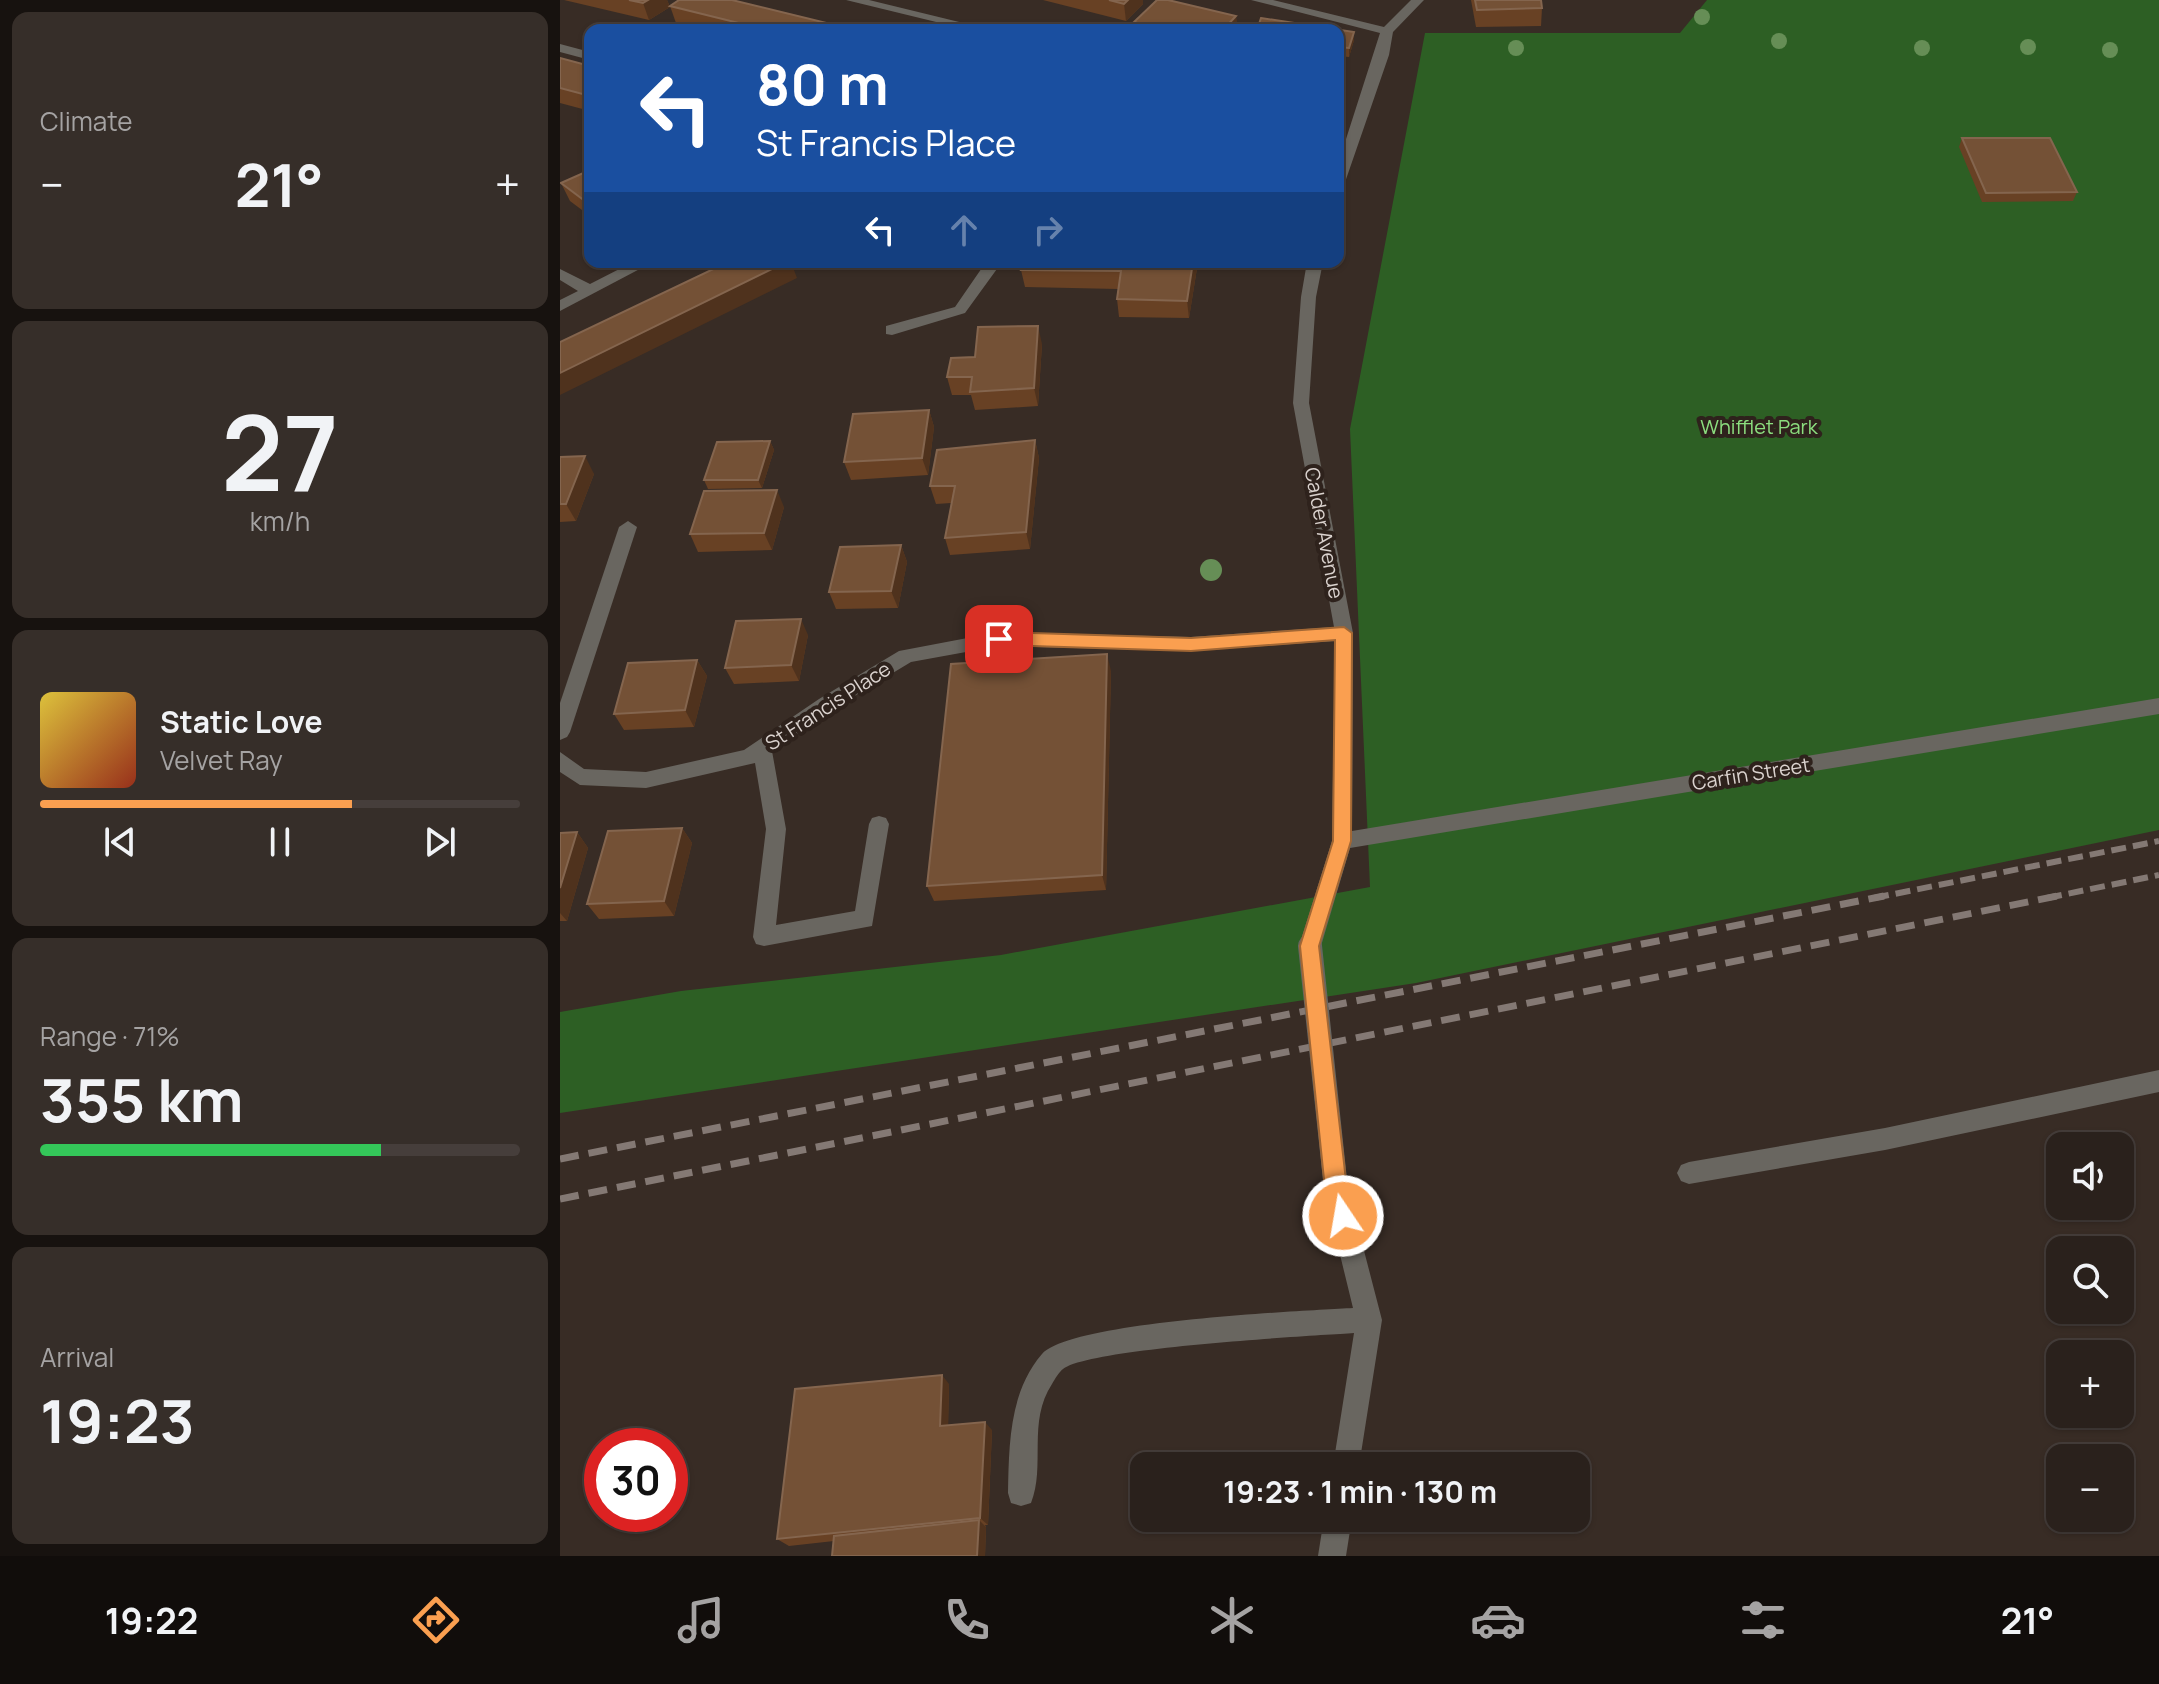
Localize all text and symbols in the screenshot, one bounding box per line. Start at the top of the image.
text: 80 m [756,45,889,122]
icon: left [624,56,728,160]
text: Climate [40,103,132,139]
text: St Francis Place [756,118,1016,167]
text: 21° [235,143,324,225]
text: − [40,154,64,214]
text: + [495,154,520,214]
icon: left [858,208,902,252]
icon: ahead [942,208,986,252]
icon: right [1026,208,1070,252]
text: 27 [221,380,339,522]
park label: Whifflet Park [1700,413,1819,440]
street label: Calder Avenue [1299,465,1350,601]
text: km/h [250,503,310,539]
pin [965,605,1033,673]
icon: arrive [977,617,1021,661]
street label: St Francis Place [760,655,896,756]
text: Static Love [160,701,323,742]
text: Velvet Ray [160,742,283,778]
street label: Carfin Street [1690,751,1812,796]
icon: previous [98,820,142,864]
icon: pause [258,820,302,864]
icon: next [418,820,462,864]
text: Range · 71% [40,1018,180,1054]
text: 355 km [40,1058,243,1140]
map controls [2046,1132,2134,1532]
button: sound [2046,1132,2134,1220]
position arrow [1301,1174,1385,1258]
button: search [2046,1236,2134,1324]
text: Arrival [40,1339,114,1375]
button: + [2046,1340,2134,1428]
text: 19:23 [40,1379,195,1461]
speed limit sign: 30 [584,1428,688,1532]
button: − [2046,1444,2134,1532]
text: 19:23 · 1 min · 130 m [1223,1471,1497,1512]
icon: directions [408,1592,464,1648]
icon: music [673,1592,729,1648]
icon: phone [939,1592,995,1648]
icon: climate [1204,1592,1260,1648]
icon: car [1470,1592,1526,1648]
icon: filters [1735,1592,1791,1648]
text: 19:22 [105,1596,198,1645]
text: 21° [2001,1596,2054,1645]

